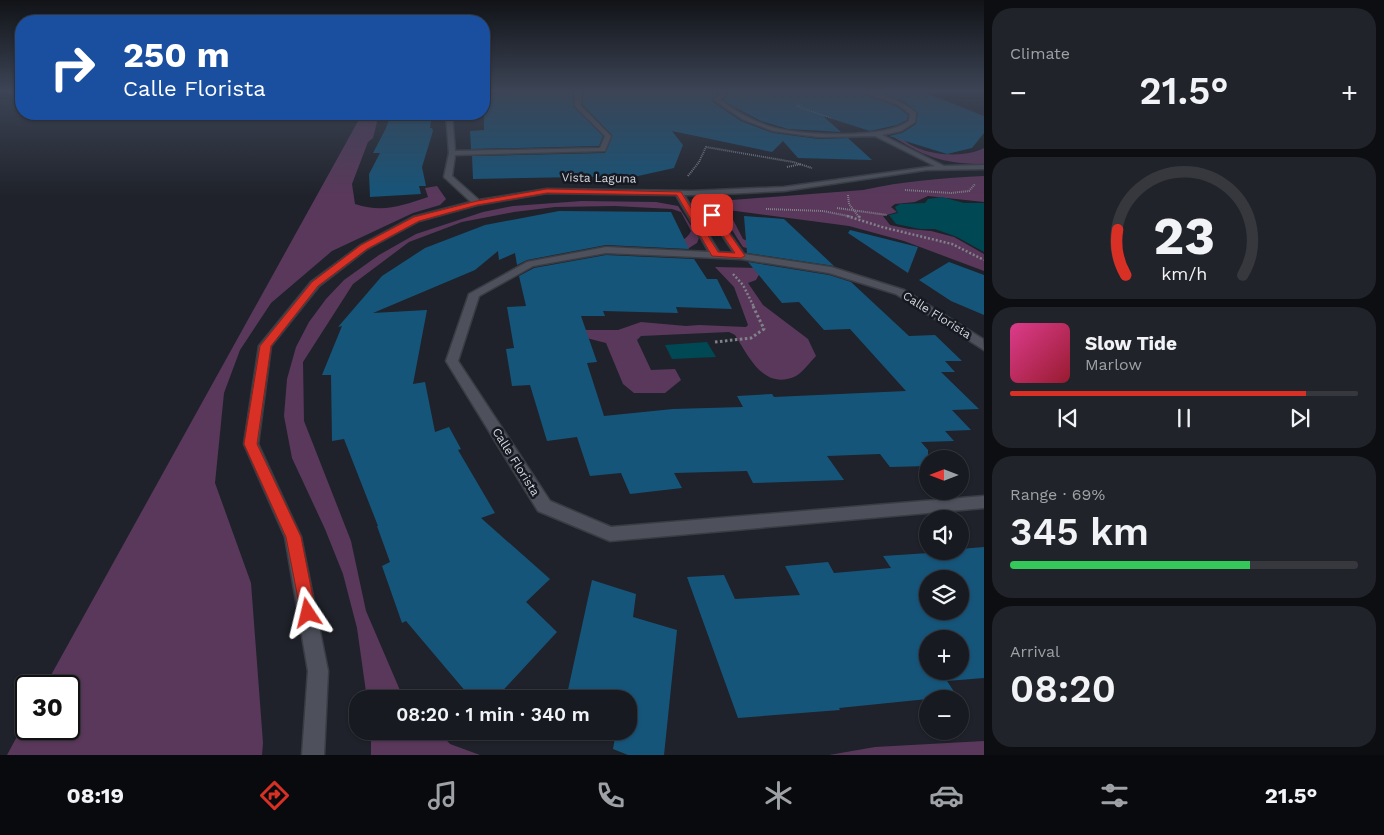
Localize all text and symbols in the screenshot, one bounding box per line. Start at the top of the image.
text: 250 m [123,34,230,76]
icon: right [40,35,105,100]
text: Climate [1010,44,1070,63]
text: 21.5° [1139,69,1229,113]
text: Calle Florista [123,76,266,101]
text: − [1010,76,1027,109]
text: + [1341,76,1358,109]
street label: Vista Laguna [561,170,637,186]
pin [691,194,733,236]
icon: arrive [698,201,726,229]
text: 23 [1153,206,1215,267]
text: km/h [1161,263,1207,284]
street label: Calle Florista [900,288,974,342]
text: Slow Tide [1085,332,1177,355]
text: Marlow [1085,355,1142,374]
icon: previous [1054,404,1082,432]
icon: pause [1170,404,1198,432]
icon: next [1286,404,1314,432]
street label: Calle Florista [489,425,543,499]
north arrow [919,450,969,500]
map controls [919,450,969,740]
text: Range · 69% [1010,485,1105,504]
button: sound [919,510,969,560]
text: 345 km [1010,510,1149,554]
button: layers [919,570,969,620]
position arrow [281,586,333,638]
button: + [919,630,969,680]
text: Arrival [1010,642,1060,661]
text: 08:20 [1010,667,1116,711]
speed limit sign: 30 [15,675,80,740]
button: − [919,690,969,740]
text: 08:20 · 1 min · 340 m [396,703,590,726]
icon: directions [257,778,292,813]
icon: music [425,778,460,813]
icon: phone [593,778,628,813]
icon: climate [761,778,796,813]
icon: car [929,778,964,813]
icon: filters [1097,778,1132,813]
text: 08:19 [66,783,124,808]
text: 21.5° [1265,783,1317,808]

